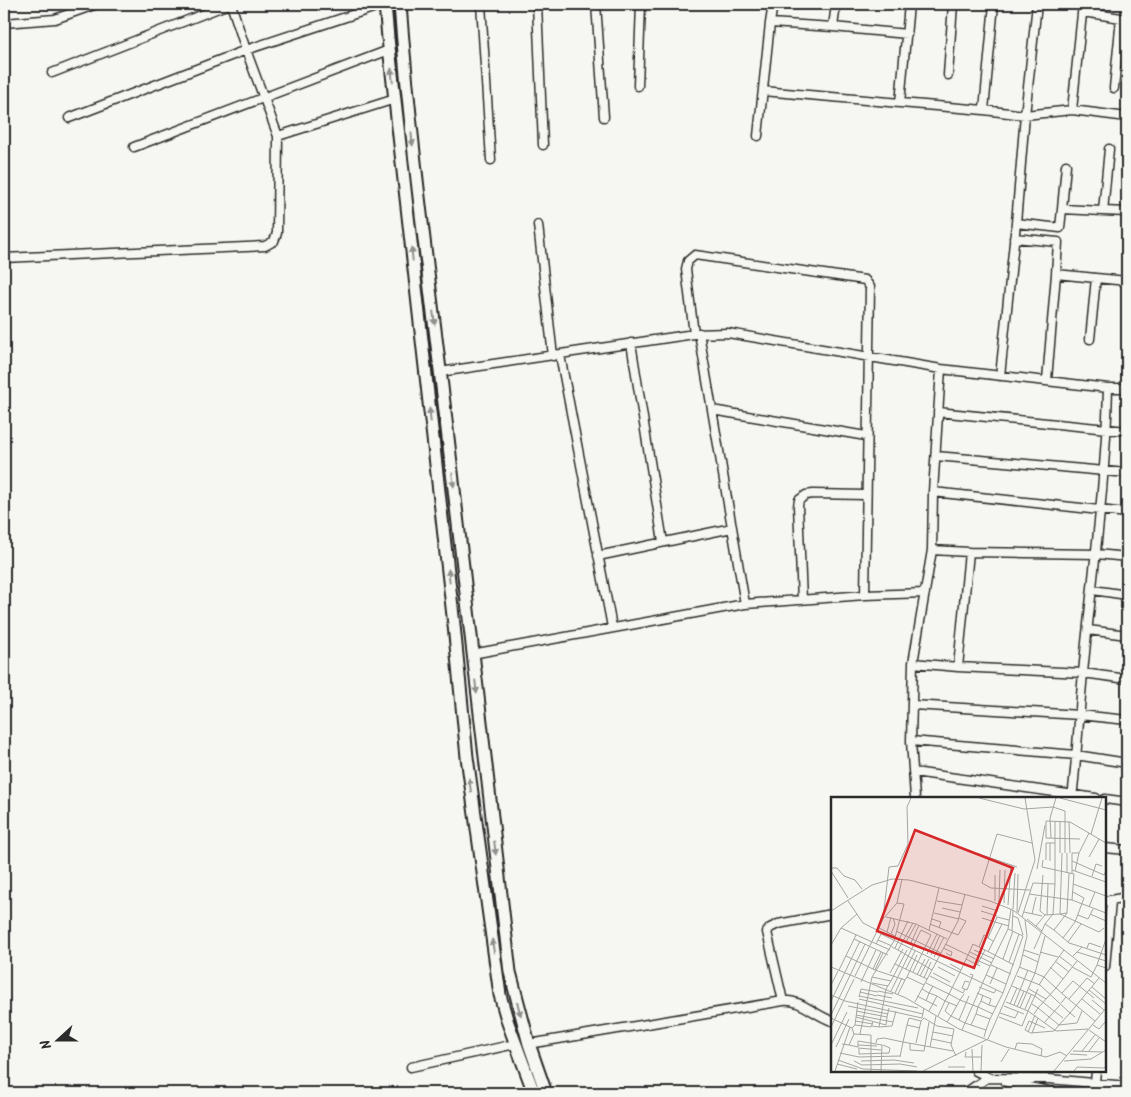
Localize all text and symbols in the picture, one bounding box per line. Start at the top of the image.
one-way arrow [388,66,396,82]
one-way arrow [408,132,416,148]
one-way arrow [408,245,416,261]
one-way arrow [430,310,438,326]
one-way arrow [426,407,434,423]
one-way arrow [449,472,457,488]
one-way arrow [445,568,453,584]
one-way arrow [472,679,480,695]
one-way arrow [466,776,474,792]
inset map [831,797,1106,1072]
one-way arrow [491,840,499,856]
one-way arrow [489,937,497,953]
one-way arrow [515,1001,523,1016]
north arrow [32,1014,82,1064]
text: N [35,1036,59,1052]

